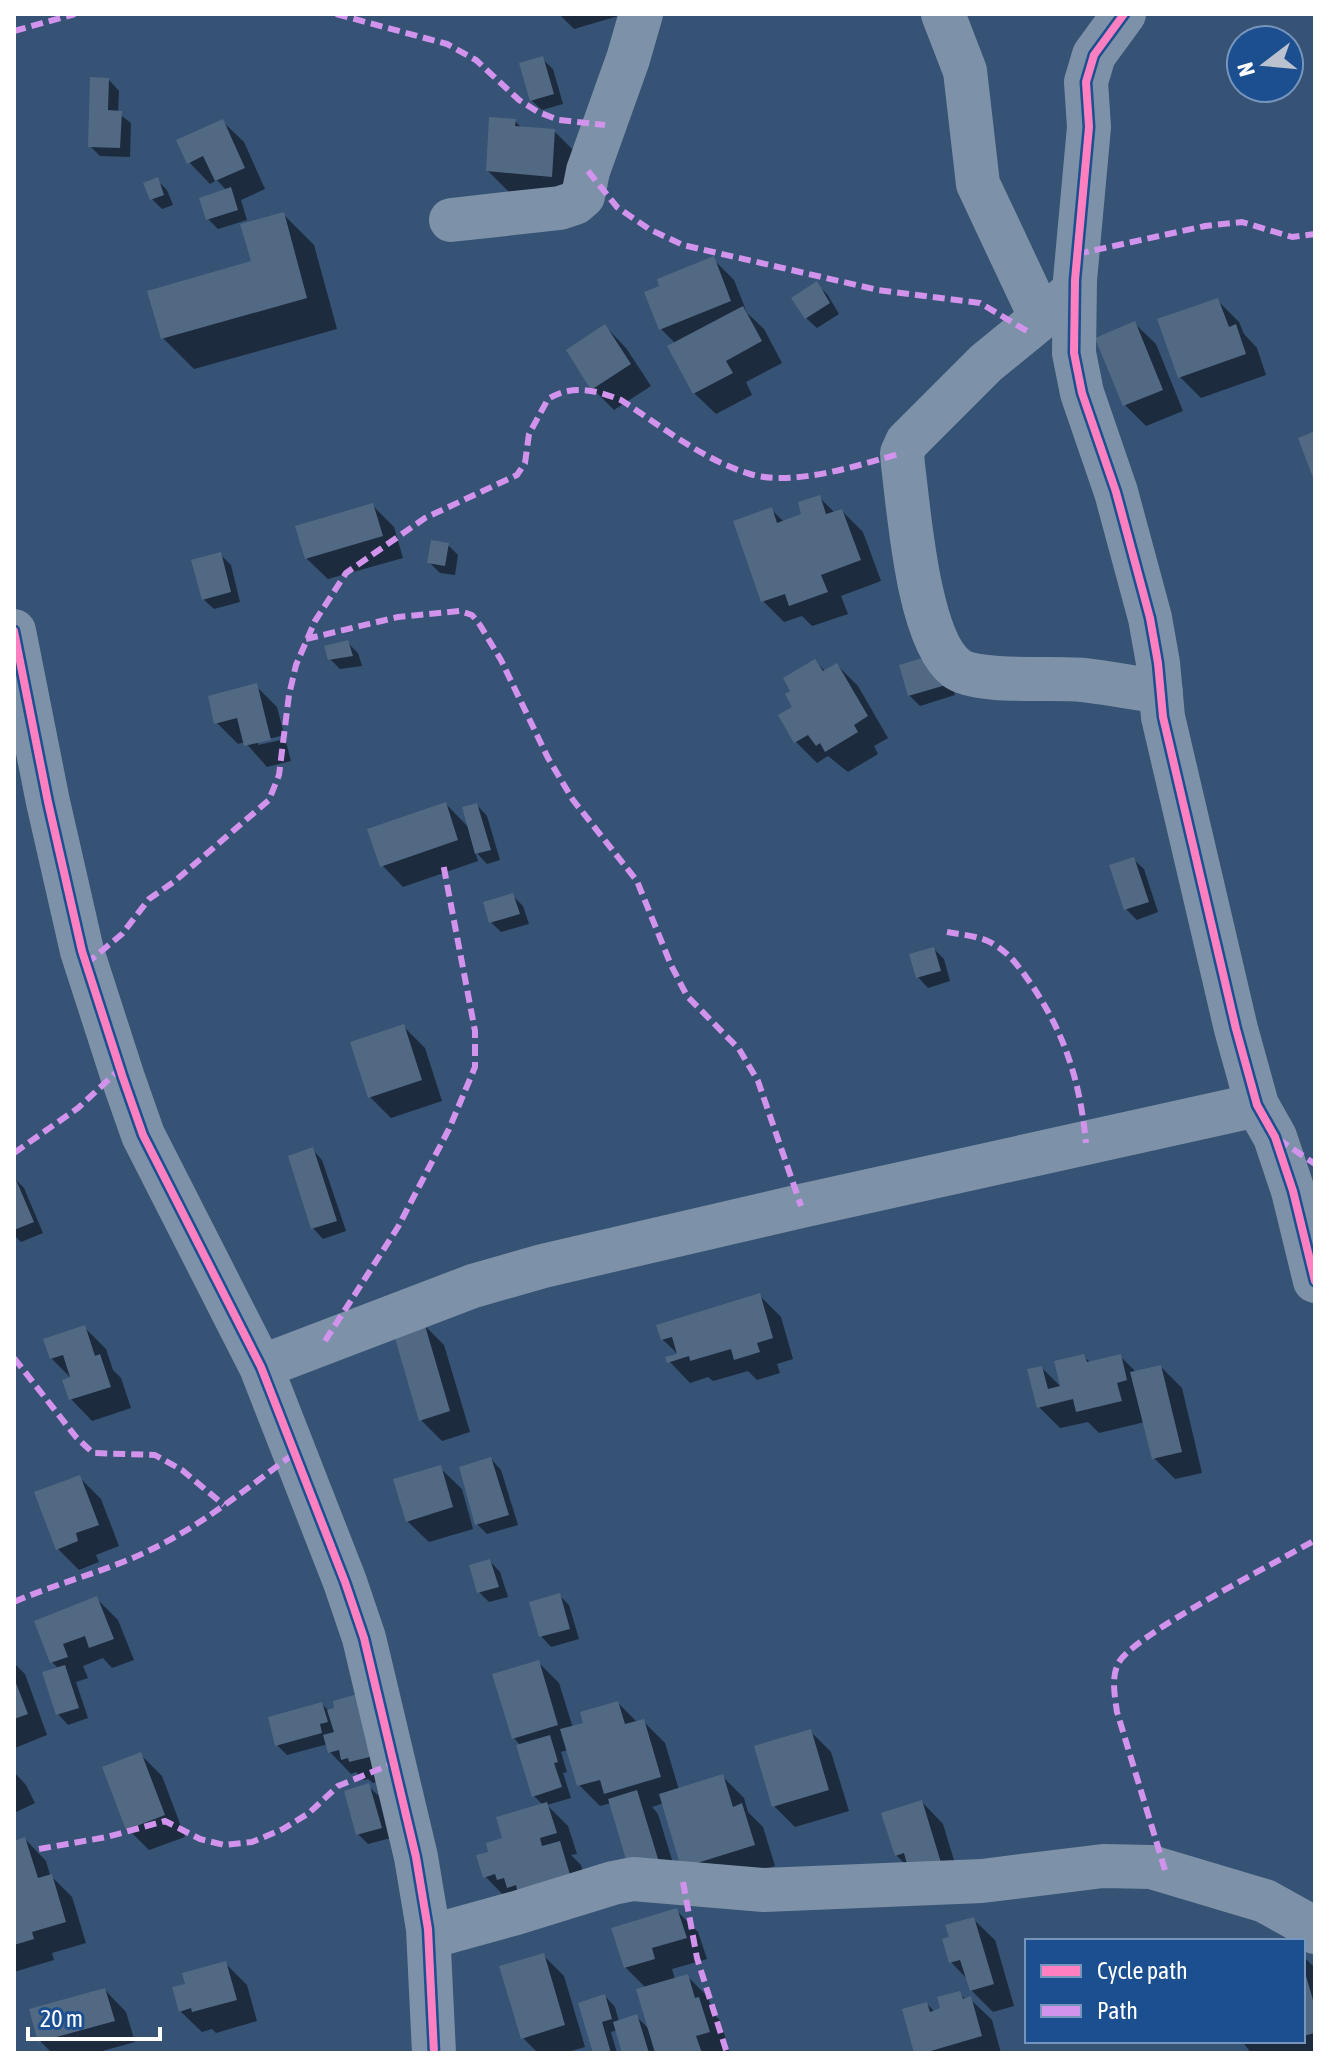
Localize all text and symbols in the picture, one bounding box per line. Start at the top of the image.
north arrow [1225,24,1305,104]
text: N [1231,60,1260,79]
legend [1025,1939,1305,2043]
text: Cycle path [1097,1957,1188,1984]
scale bar [28,1991,160,2041]
text: Path [1097,1997,1138,2024]
text: 20 m [40,2005,83,2032]

